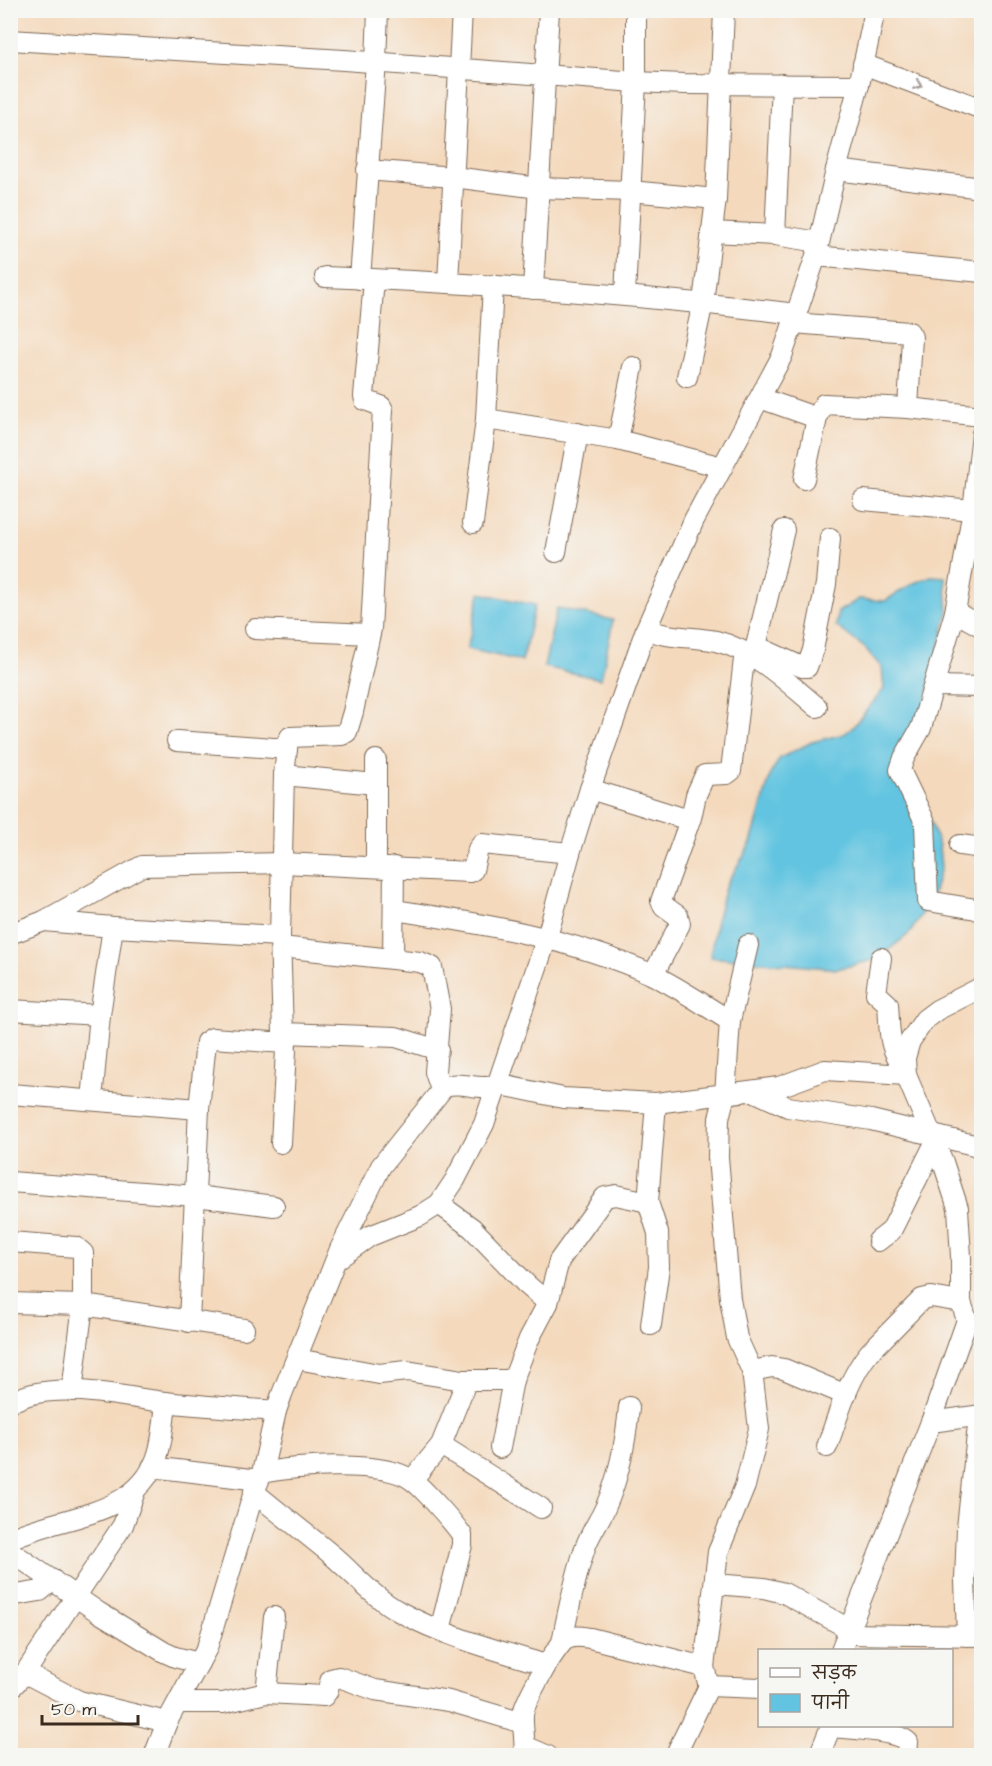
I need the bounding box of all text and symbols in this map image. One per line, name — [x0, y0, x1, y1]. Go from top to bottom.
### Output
one-way arrow — [912, 78, 923, 90]
legend — [758, 1649, 953, 1727]
text: सड़क — [811, 1661, 857, 1686]
scale bar — [42, 1688, 138, 1726]
text: पानी — [811, 1689, 850, 1716]
text: 50 m — [51, 1697, 96, 1722]

